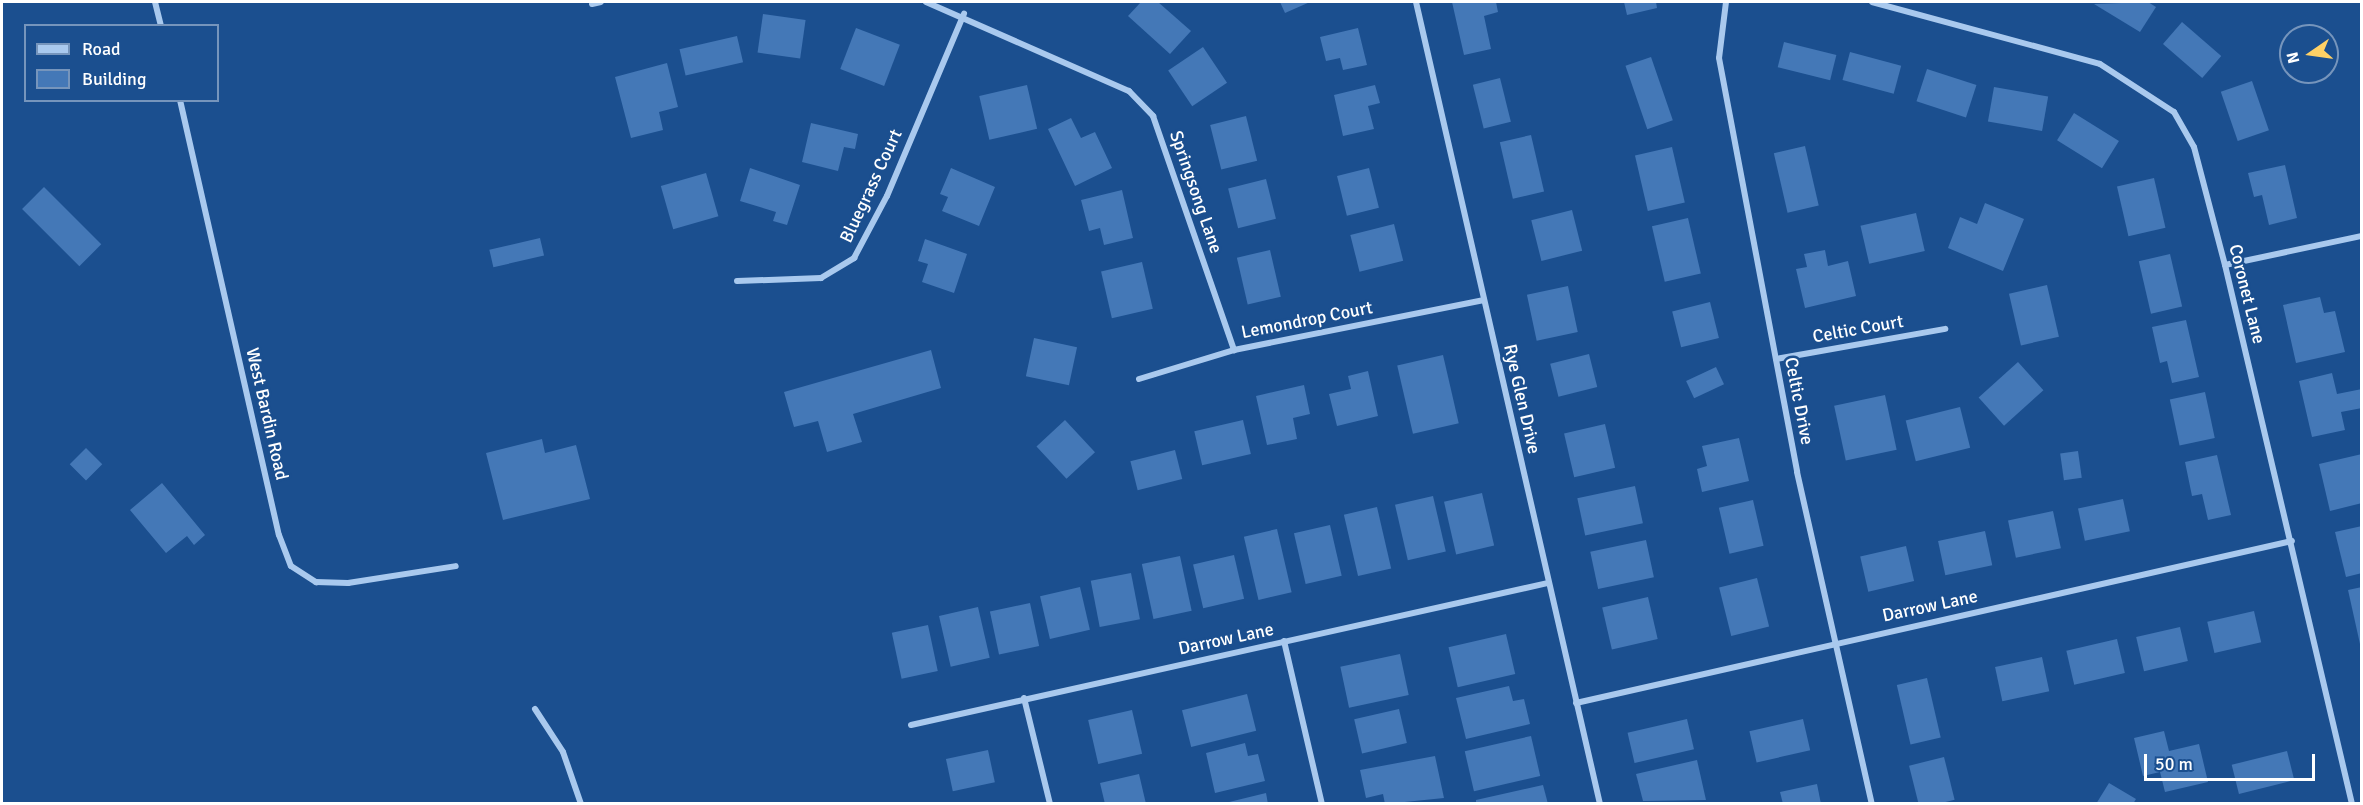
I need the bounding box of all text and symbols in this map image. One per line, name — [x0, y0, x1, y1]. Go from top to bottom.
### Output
legend — [24, 24, 219, 102]
north arrow — [2279, 24, 2339, 84]
text: Road — [82, 38, 121, 60]
text: N — [2282, 50, 2304, 65]
text: Building — [82, 68, 146, 90]
street label: Bluegrass Court — [835, 126, 907, 246]
street label: Springsong Lane — [1165, 128, 1227, 256]
street label: Coronet Lane — [2224, 242, 2270, 346]
street label: Lemondrop Court — [1239, 297, 1375, 343]
street label: Celtic Court — [1811, 310, 1905, 348]
street label: Rye Glen Drive — [1499, 342, 1545, 456]
street label: West Bardin Road — [241, 346, 293, 482]
street label: Celtic Drive — [1780, 355, 1818, 447]
street label: Darrow Lane — [1880, 585, 1980, 627]
street label: Darrow Lane — [1176, 618, 1276, 660]
scale bar — [2147, 742, 2318, 780]
text: 50 m — [2155, 753, 2193, 775]

